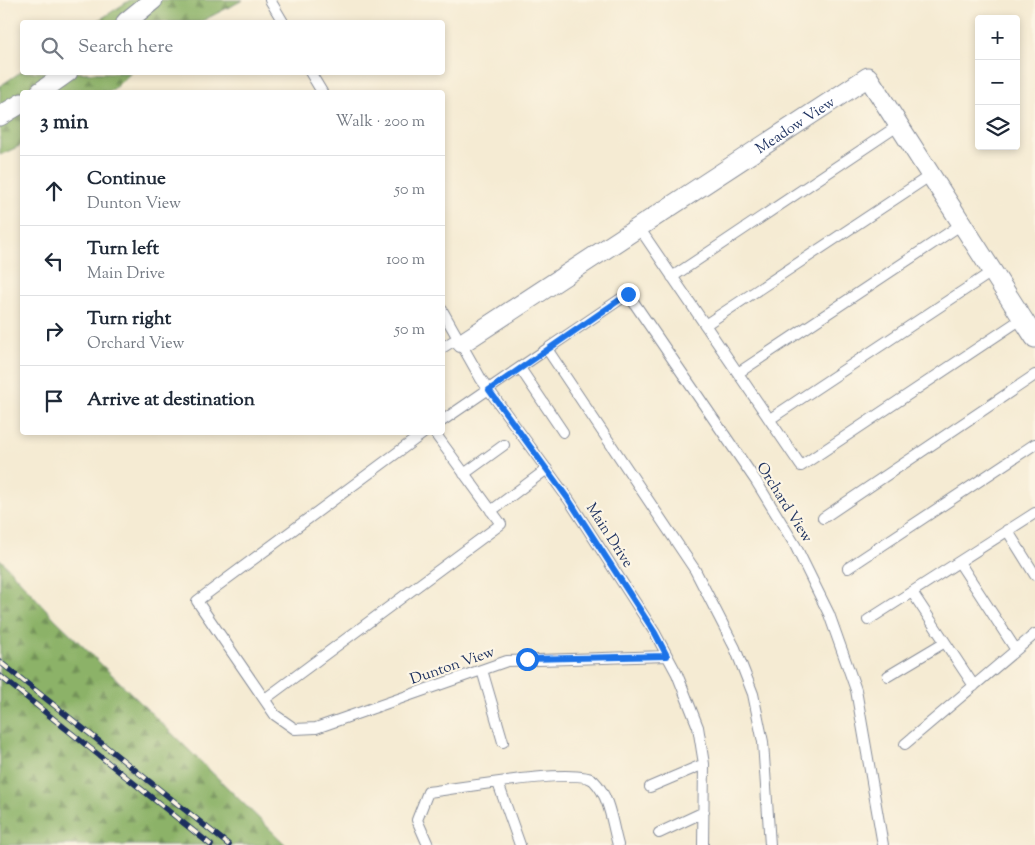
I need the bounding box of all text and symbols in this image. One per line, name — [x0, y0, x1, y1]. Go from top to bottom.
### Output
map controls — [975, 15, 1020, 150]
button: + — [975, 15, 1020, 60]
search box — [20, 20, 445, 75]
icon: search — [38, 34, 66, 62]
text: Search here — [78, 34, 173, 61]
button: − — [975, 60, 1020, 105]
street label: Meadow View — [752, 92, 840, 160]
button: layers — [975, 105, 1020, 150]
text: 3 min — [40, 108, 89, 138]
text: Walk · 200 m — [336, 111, 425, 134]
text: Continue — [87, 166, 166, 193]
icon: ahead — [40, 177, 68, 205]
text: 50 m — [394, 179, 425, 202]
text: Dunton View — [87, 193, 181, 216]
text: Turn left — [87, 236, 159, 263]
icon: left — [40, 247, 68, 275]
text: 100 m — [386, 249, 425, 272]
text: Main Drive — [87, 263, 165, 286]
route end — [617, 283, 640, 306]
text: Turn right — [87, 306, 171, 333]
icon: right — [40, 317, 68, 345]
text: 50 m — [394, 319, 425, 342]
text: Orchard View — [87, 333, 184, 356]
icon: arrive — [40, 387, 68, 415]
text: Arrive at destination — [87, 387, 255, 414]
street label: Orchard View — [751, 459, 817, 547]
street label: Main Drive — [580, 499, 637, 572]
street label: Dunton View — [407, 642, 498, 691]
route start — [516, 648, 539, 671]

